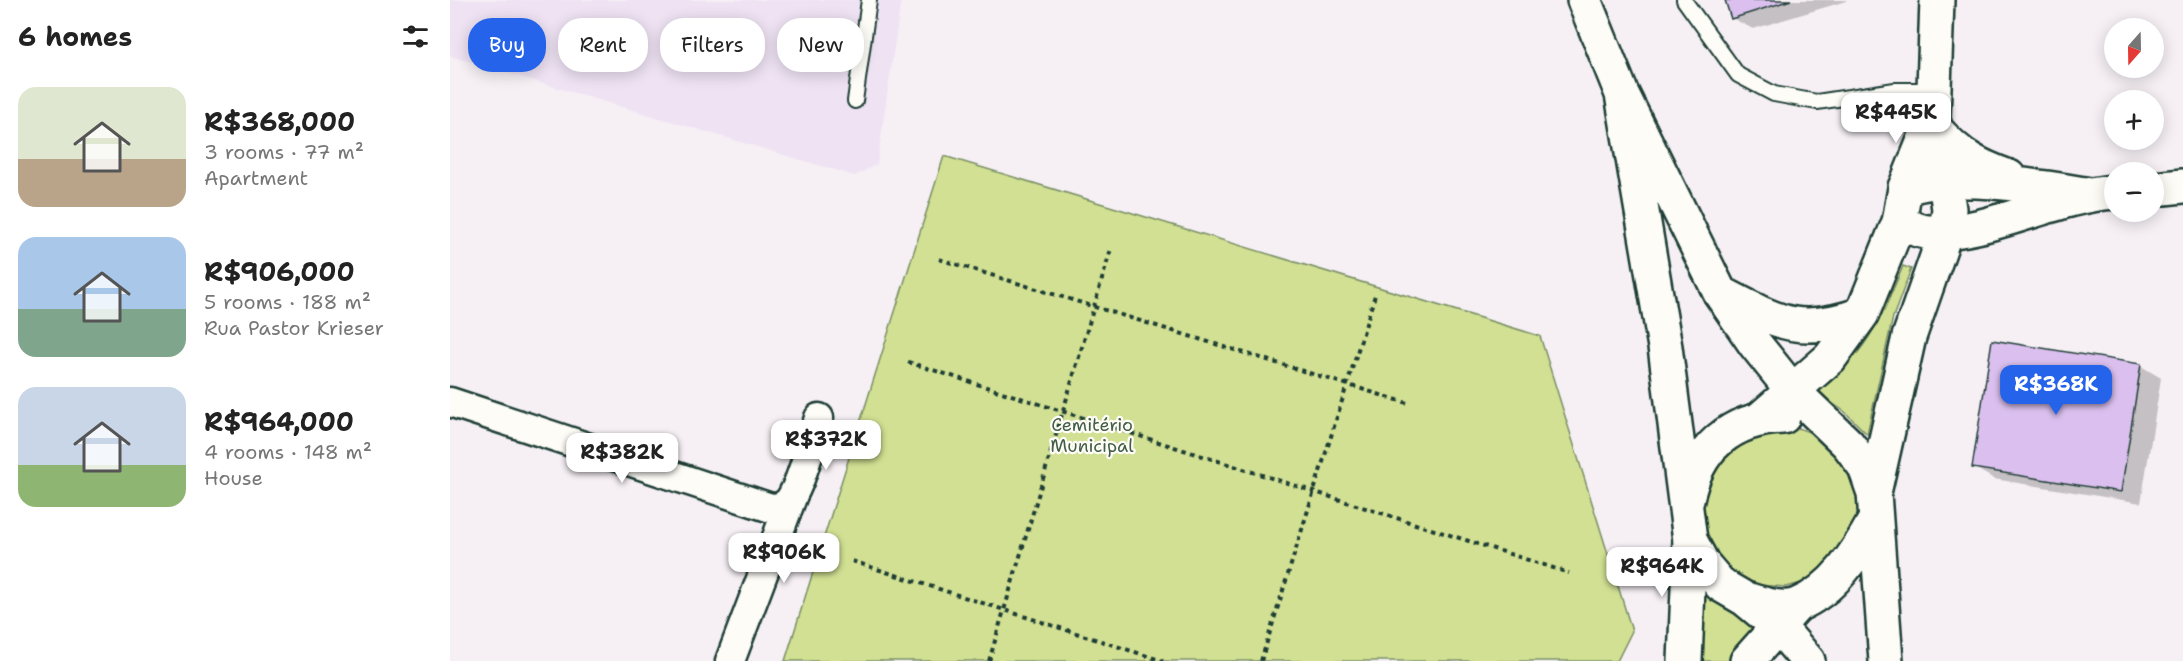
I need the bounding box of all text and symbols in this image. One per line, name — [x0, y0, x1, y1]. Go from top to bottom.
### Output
chip: Buy — [468, 18, 546, 72]
chip: Rent — [558, 18, 648, 72]
chip: Filters — [660, 18, 765, 72]
chip: New — [777, 18, 864, 72]
north arrow — [2104, 18, 2164, 78]
map controls — [2104, 18, 2164, 222]
text: 6 homes — [18, 19, 132, 54]
icon: filters — [399, 20, 432, 53]
button: + — [2104, 90, 2164, 150]
pin: R$445K — [1847, 93, 1945, 144]
text: R$445K — [1855, 99, 1937, 125]
text: R$368,000 — [204, 104, 355, 139]
icon: home — [66, 111, 138, 183]
text: 3 rooms · 77 m² — [204, 139, 364, 165]
button: − — [2104, 162, 2164, 222]
text: Apartment — [204, 165, 308, 191]
text: R$906,000 — [204, 254, 355, 289]
icon: home — [66, 261, 138, 333]
text: 5 rooms · 188 m² — [204, 289, 371, 315]
text: Rua Pastor Krieser — [204, 315, 384, 341]
pin: R$368K — [2007, 365, 2105, 416]
text: R$368K — [2014, 371, 2098, 397]
text: R$964,000 — [204, 404, 354, 439]
icon: home — [66, 411, 138, 483]
park label: Cemitério Municipal — [1050, 413, 1134, 458]
pin: R$372K — [777, 420, 875, 471]
text: R$372K — [785, 426, 867, 452]
pin: R$382K — [573, 433, 671, 484]
text: 4 rooms · 148 m² — [204, 439, 372, 465]
text: R$382K — [580, 439, 664, 465]
text: House — [204, 465, 263, 491]
pin: R$906K — [735, 533, 833, 584]
text: R$906K — [742, 539, 826, 565]
pin: R$964K — [1613, 547, 1711, 598]
text: R$964K — [1620, 553, 1704, 579]

